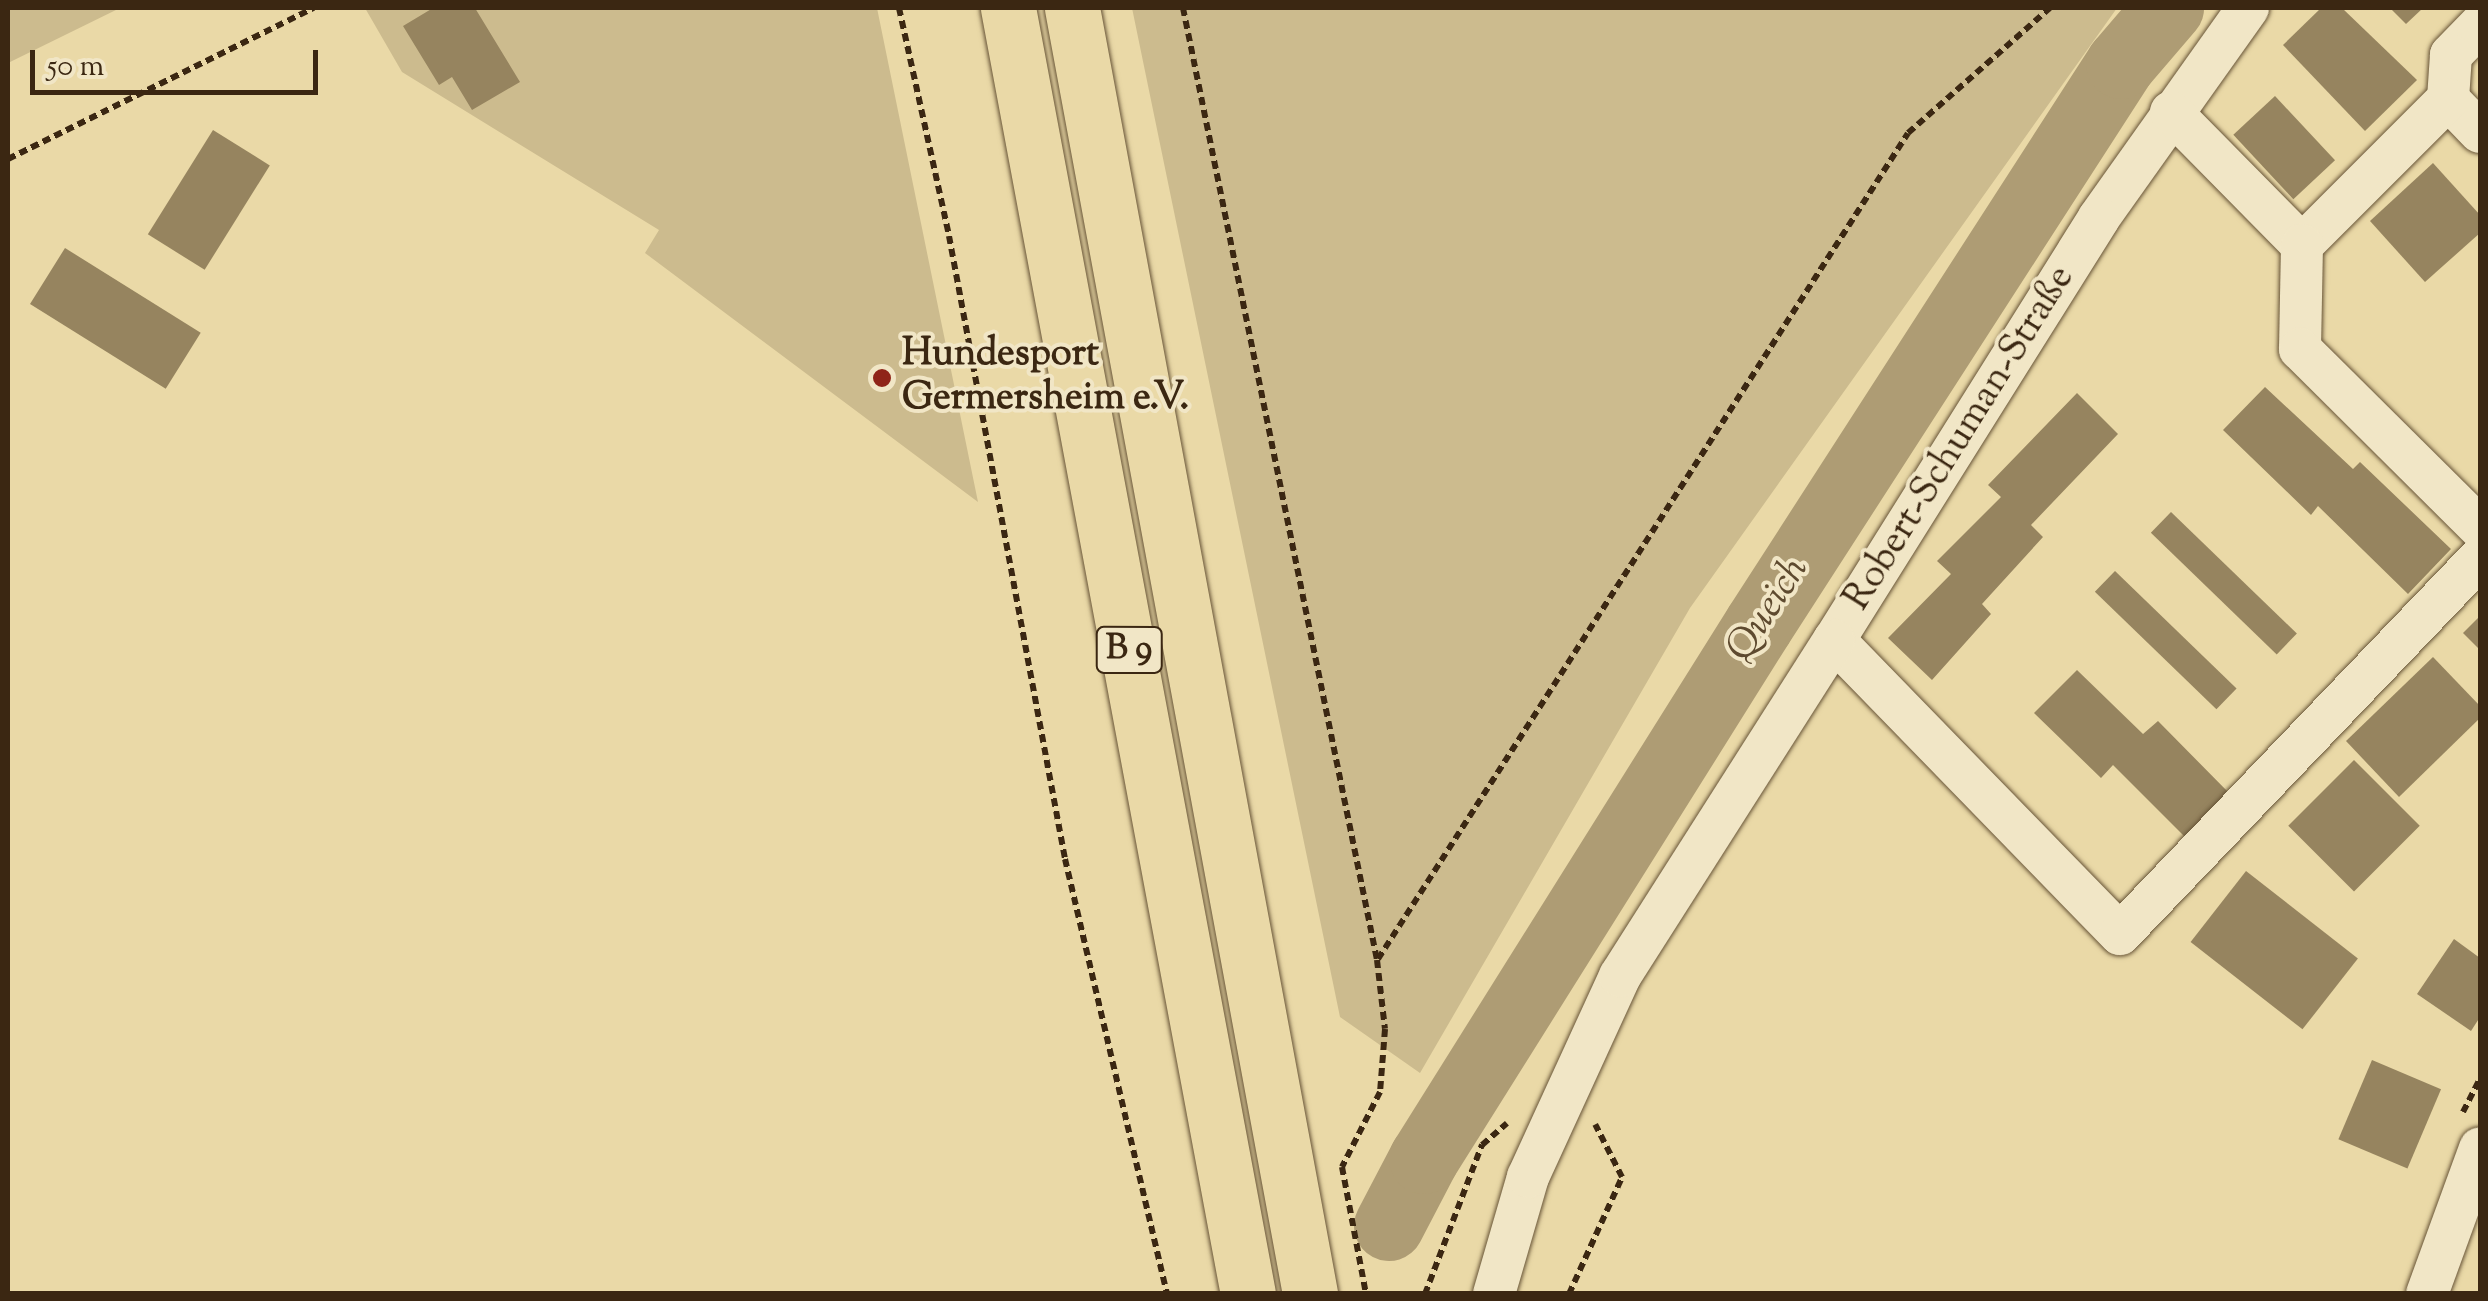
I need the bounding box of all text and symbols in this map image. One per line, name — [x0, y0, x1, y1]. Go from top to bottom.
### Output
scale bar — [35, 30, 322, 92]
text: 50 m — [47, 46, 104, 89]
street label: Robert-Schuman-Straße — [1836, 258, 2086, 620]
place label: Hundesport Germersheim e.V. — [902, 333, 1189, 422]
marker: Hundesport Germersheim e.V. — [871, 367, 893, 389]
water label: Queich — [1718, 549, 1820, 671]
road number: B 9 — [1094, 620, 1164, 680]

